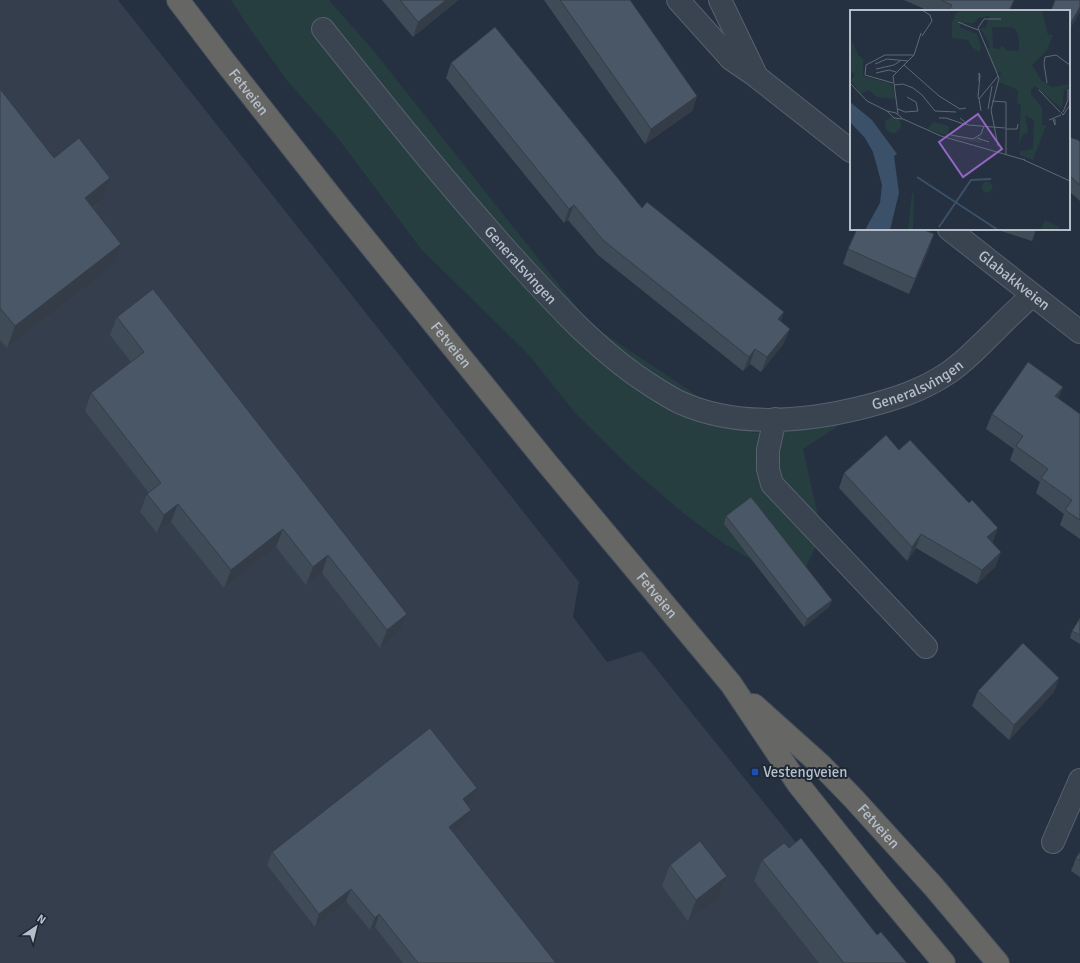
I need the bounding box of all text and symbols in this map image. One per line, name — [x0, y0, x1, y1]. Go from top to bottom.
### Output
inset map — [850, 10, 1070, 230]
street label: Fetveien — [225, 65, 272, 119]
street label: Generalsvingen — [481, 222, 561, 308]
street label: Glabakkveien — [975, 247, 1054, 314]
street label: Fetveien — [427, 318, 475, 372]
street label: Generalsvingen — [870, 356, 967, 414]
street label: Fetveien — [633, 569, 681, 622]
place label: Vestengveien — [763, 763, 848, 781]
marker: Vestengveien — [750, 767, 760, 777]
street label: Fetveien — [854, 800, 904, 852]
north arrow — [16, 907, 56, 947]
text: N — [35, 912, 48, 927]

